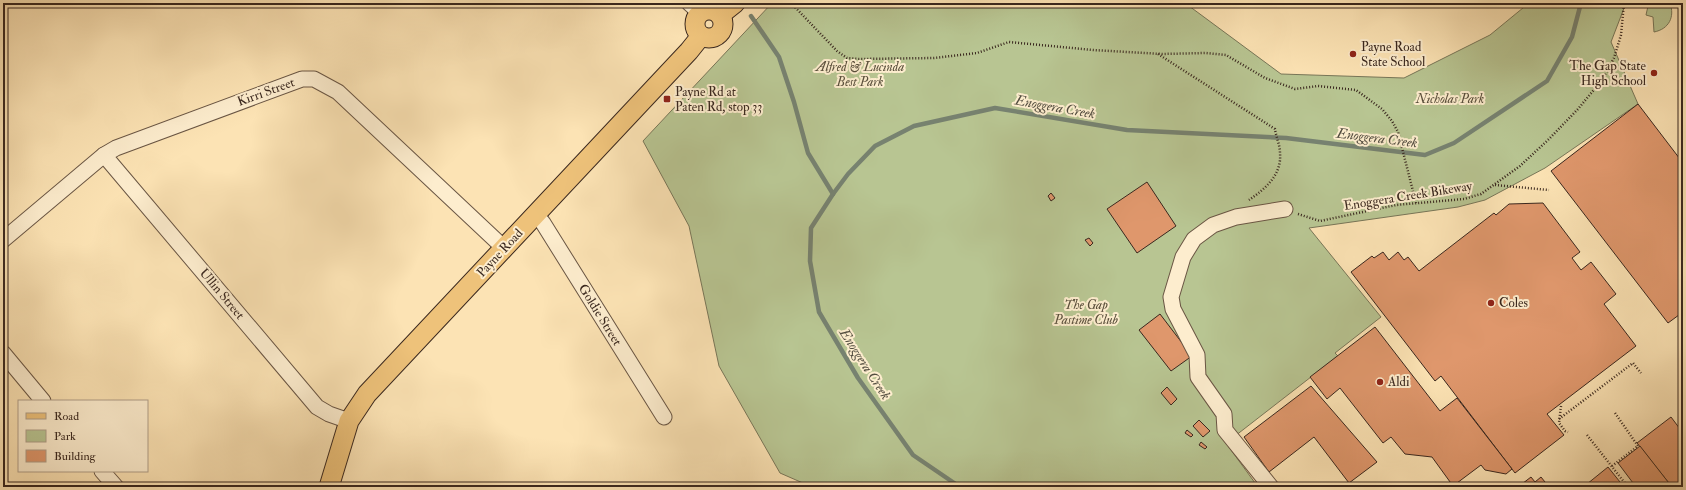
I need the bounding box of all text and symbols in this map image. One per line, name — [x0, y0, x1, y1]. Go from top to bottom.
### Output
place label: Payne Road State School — [1361, 39, 1426, 70]
marker: Payne Road State School — [1348, 49, 1358, 59]
place label: The Gap State High School — [1569, 58, 1647, 89]
park label: Alfred & Lucinda Best Park — [814, 59, 904, 90]
marker: The Gap State High School — [1649, 68, 1659, 78]
street label: Kirri Street — [235, 74, 297, 110]
place label: Payne Rd at Paten Rd, stop 33 — [675, 84, 762, 116]
water label: Enoggera Creek — [1012, 91, 1097, 122]
park label: Nicholas Park — [1415, 91, 1484, 107]
marker: Payne Rd at Paten Rd, stop 33 — [662, 94, 672, 104]
water label: Enoggera Creek — [1335, 124, 1419, 151]
street label: Enoggera Creek Bikeway — [1343, 178, 1474, 215]
street label: Payne Road — [474, 225, 528, 281]
street label: Ullin Street — [196, 265, 248, 323]
street label: Goldie Street — [575, 281, 625, 349]
place label: Coles — [1499, 295, 1528, 311]
park label: The Gap Pastime Club — [1053, 297, 1118, 328]
marker: Coles — [1486, 298, 1496, 308]
water label: Enoggera Creek — [835, 324, 894, 403]
place label: Aldi — [1387, 374, 1410, 390]
marker: Aldi — [1375, 377, 1385, 387]
legend — [18, 400, 148, 472]
text: Road — [54, 409, 79, 424]
text: Park — [54, 429, 76, 444]
text: Building — [54, 449, 97, 464]

